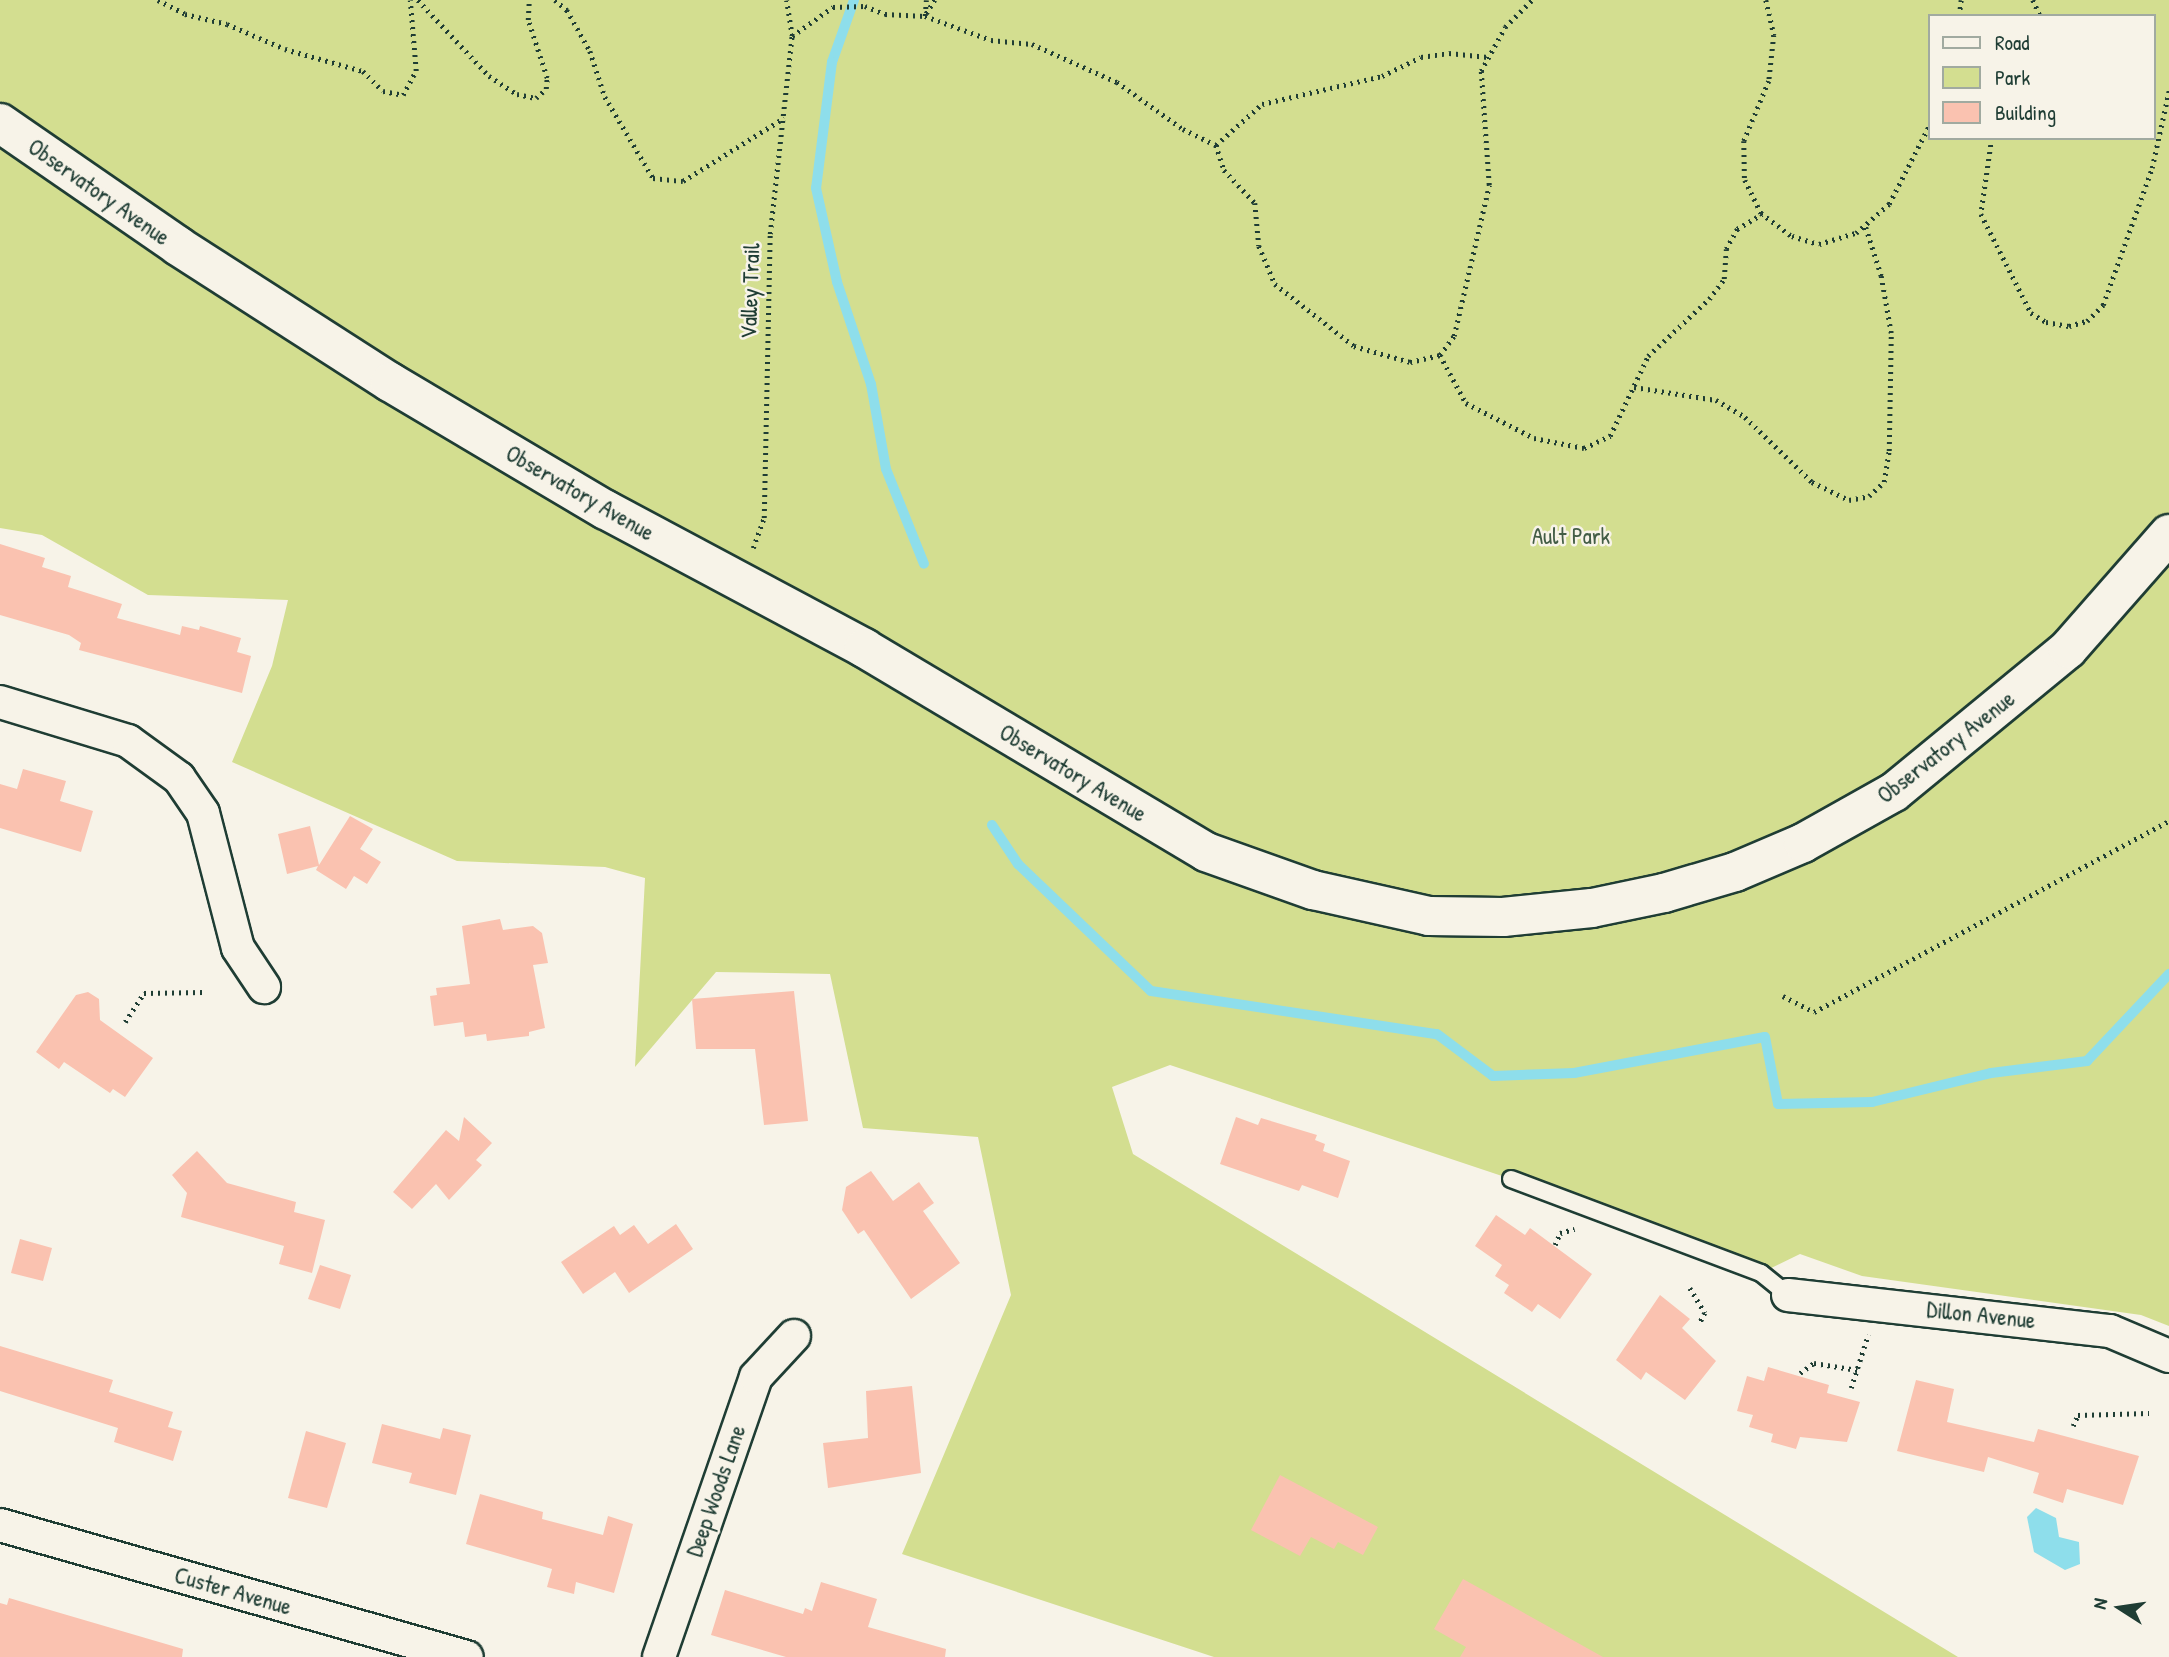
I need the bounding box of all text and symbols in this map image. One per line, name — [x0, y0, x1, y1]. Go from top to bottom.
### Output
legend — [1927, 14, 2155, 140]
text: Road — [1995, 28, 2029, 57]
text: Park — [1995, 63, 2030, 92]
text: Building — [1995, 98, 2056, 127]
street label: Observatory Avenue — [23, 133, 175, 251]
street label: Valley Trail — [735, 243, 765, 339]
street label: Observatory Avenue — [501, 439, 659, 547]
park label: Ault Park — [1532, 522, 1610, 550]
street label: Observatory Avenue — [1872, 685, 2020, 809]
street label: Observatory Avenue — [994, 718, 1152, 828]
street label: Dillon Avenue — [1925, 1296, 2037, 1334]
street label: Deep Woods Lane — [681, 1422, 751, 1560]
street label: Custer Avenue — [171, 1561, 295, 1621]
north arrow — [2085, 1573, 2155, 1643]
text: N — [2086, 1596, 2113, 1611]

